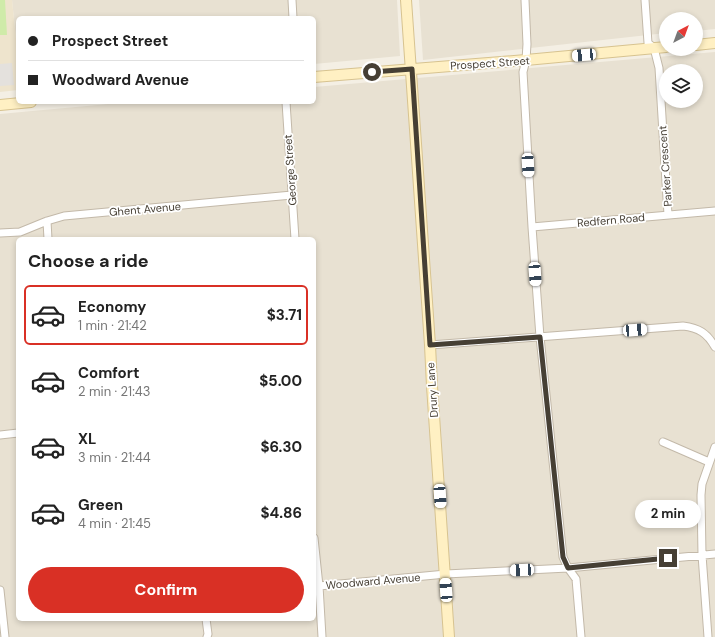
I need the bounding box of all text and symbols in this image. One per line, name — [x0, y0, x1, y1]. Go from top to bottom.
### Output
north arrow — [659, 12, 703, 56]
map controls — [659, 12, 703, 108]
text: Prospect Street — [52, 31, 168, 51]
car — [572, 48, 596, 62]
street label: Prospect Street — [450, 53, 530, 73]
route start — [363, 63, 381, 81]
button: layers — [659, 64, 703, 108]
text: Woodward Avenue — [52, 70, 189, 90]
street label: Parker Crescent — [655, 125, 675, 207]
street label: George Street — [281, 134, 299, 206]
car — [521, 153, 535, 177]
street label: Ghent Avenue — [109, 199, 181, 219]
street label: Redfern Road — [576, 210, 646, 230]
text: Choose a ride — [28, 249, 149, 273]
car — [528, 262, 542, 286]
icon: car — [30, 297, 66, 333]
text: Economy — [78, 297, 146, 317]
text: $3.71 — [267, 305, 302, 325]
text: 1 min · 21:42 — [78, 317, 147, 334]
car — [623, 323, 647, 337]
street label: Drury Lane — [423, 362, 441, 418]
icon: car — [30, 363, 66, 399]
text: Comfort — [78, 363, 139, 383]
text: $5.00 — [259, 371, 302, 391]
text: 2 min · 21:43 — [78, 383, 150, 400]
icon: car — [30, 429, 66, 465]
text: XL — [78, 429, 96, 449]
text: $6.30 — [261, 437, 302, 457]
text: 3 min · 21:44 — [78, 449, 151, 466]
car — [433, 484, 447, 508]
icon: car — [30, 495, 66, 531]
text: Green — [78, 495, 123, 515]
callout: 2 min — [635, 500, 701, 528]
text: $4.86 — [260, 503, 302, 523]
text: 2 min — [651, 505, 685, 522]
text: 4 min · 21:45 — [78, 515, 151, 532]
route end — [659, 549, 677, 567]
car — [510, 563, 534, 577]
button: Confirm — [28, 567, 304, 613]
street label: Woodward Avenue — [325, 570, 421, 592]
car — [439, 578, 453, 602]

